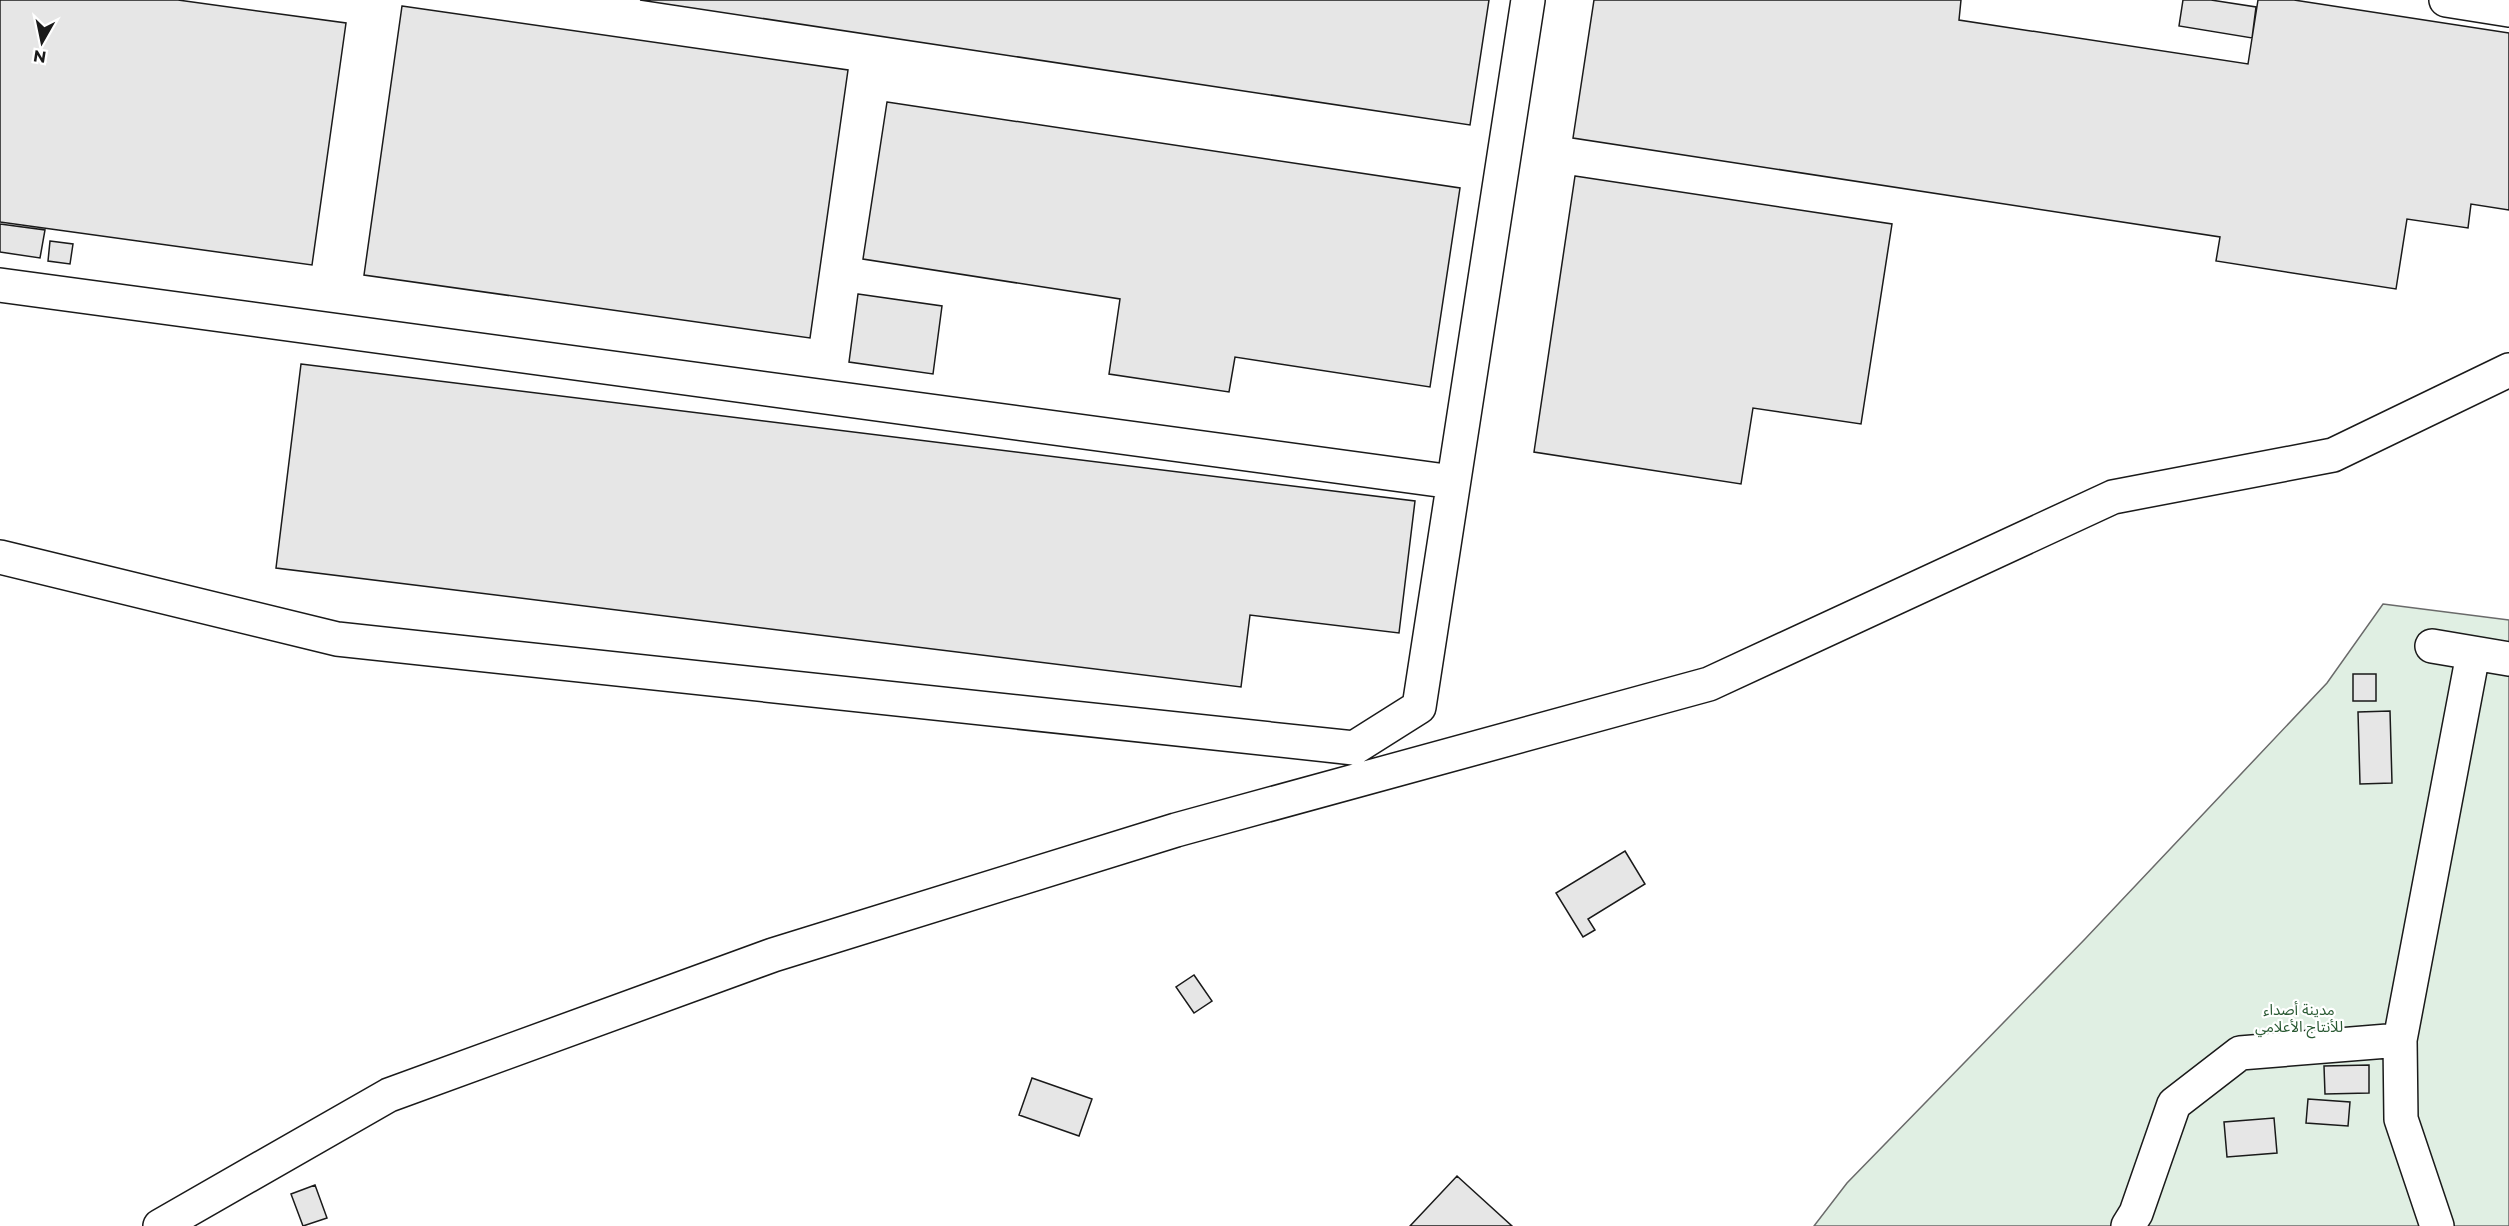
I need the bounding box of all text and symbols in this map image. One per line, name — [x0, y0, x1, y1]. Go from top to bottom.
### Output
north arrow — [12, 12, 72, 72]
text: N — [32, 46, 48, 67]
park label: مدينة أصداء للأنتاج الأعلامي — [2255, 1000, 2343, 1039]

